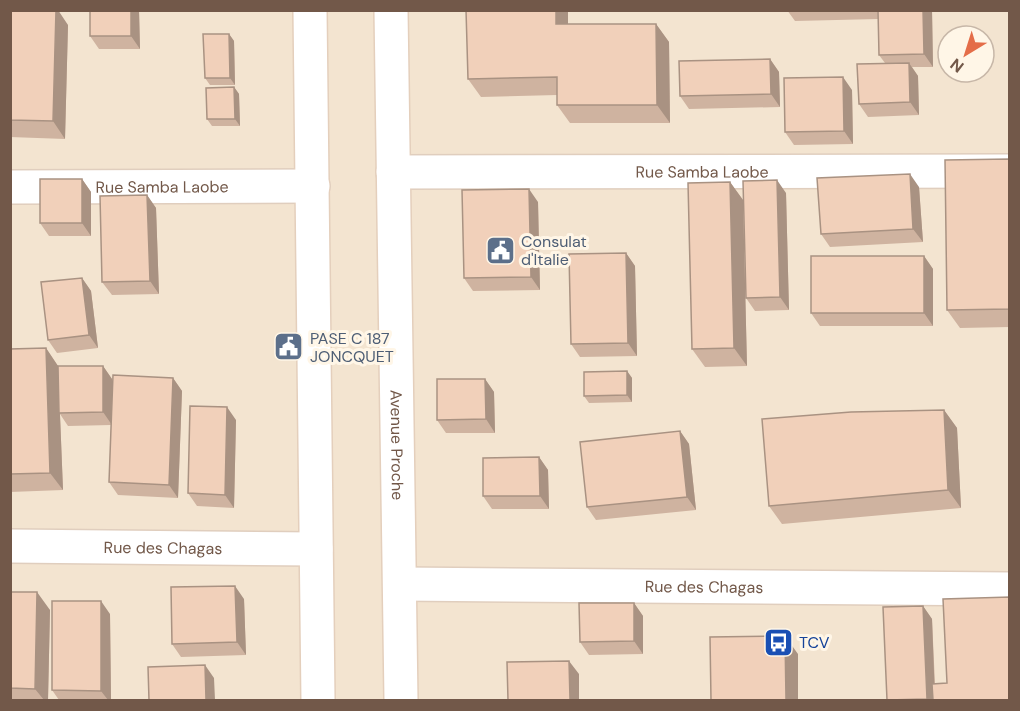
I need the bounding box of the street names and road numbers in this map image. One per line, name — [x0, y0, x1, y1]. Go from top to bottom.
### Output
street label: Rue Samba Laobe — [635, 161, 769, 182]
street label: Rue Samba Laobe — [95, 176, 229, 197]
street label: Avenue Proche — [386, 390, 409, 500]
street label: Rue des Chagas — [104, 536, 222, 559]
street label: Rue des Chagas — [645, 576, 763, 597]

